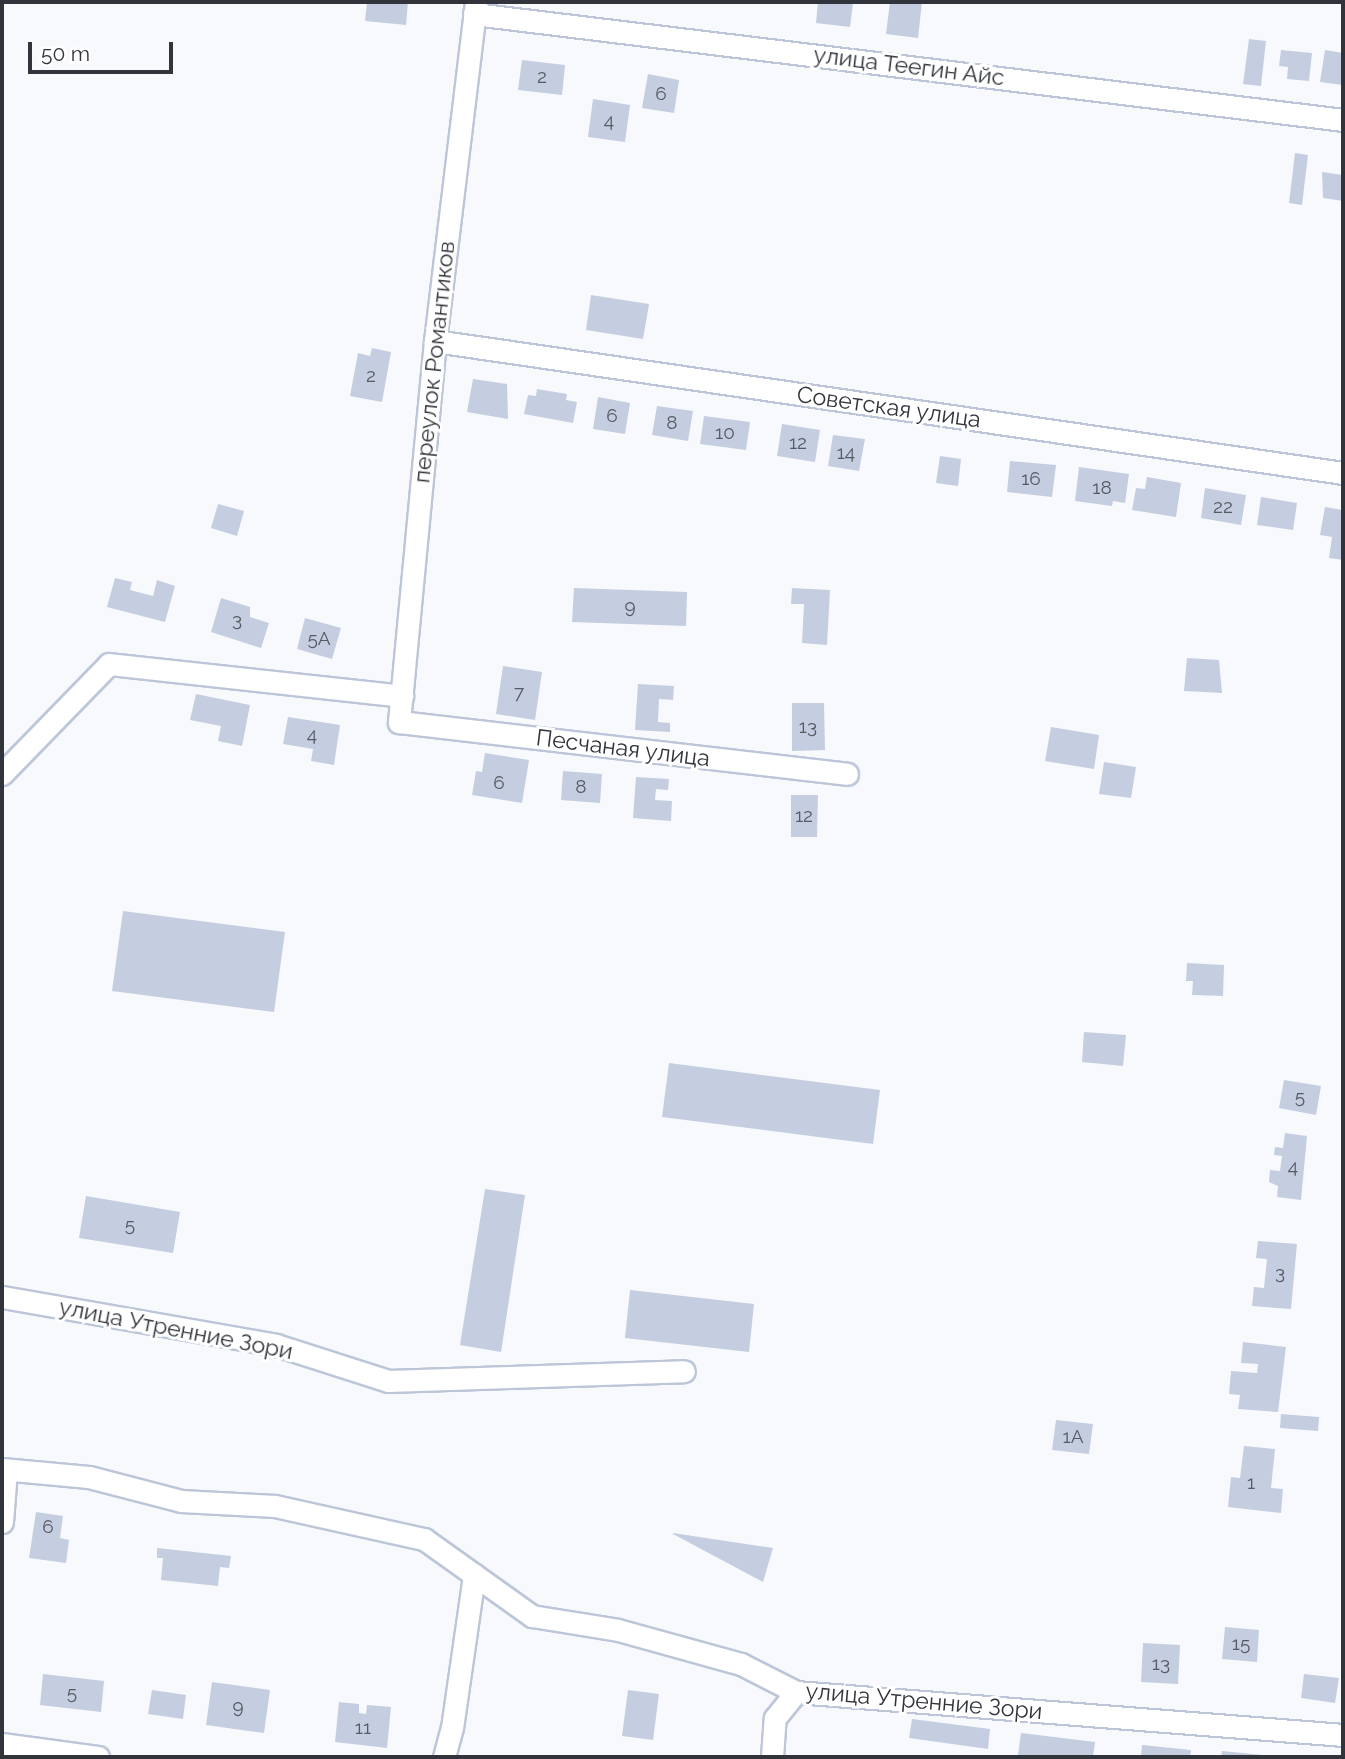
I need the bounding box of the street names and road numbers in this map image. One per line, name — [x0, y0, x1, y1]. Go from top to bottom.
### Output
street label: улица Теегин Айс — [811, 41, 1007, 91]
street label: переулок Романтиков — [408, 240, 460, 484]
street label: Советская улица — [795, 380, 983, 434]
street label: Песчаная улица — [534, 724, 712, 772]
street label: улица Утренние Зори — [57, 1293, 295, 1365]
street label: улица Утренние Зори — [804, 1677, 1044, 1725]

